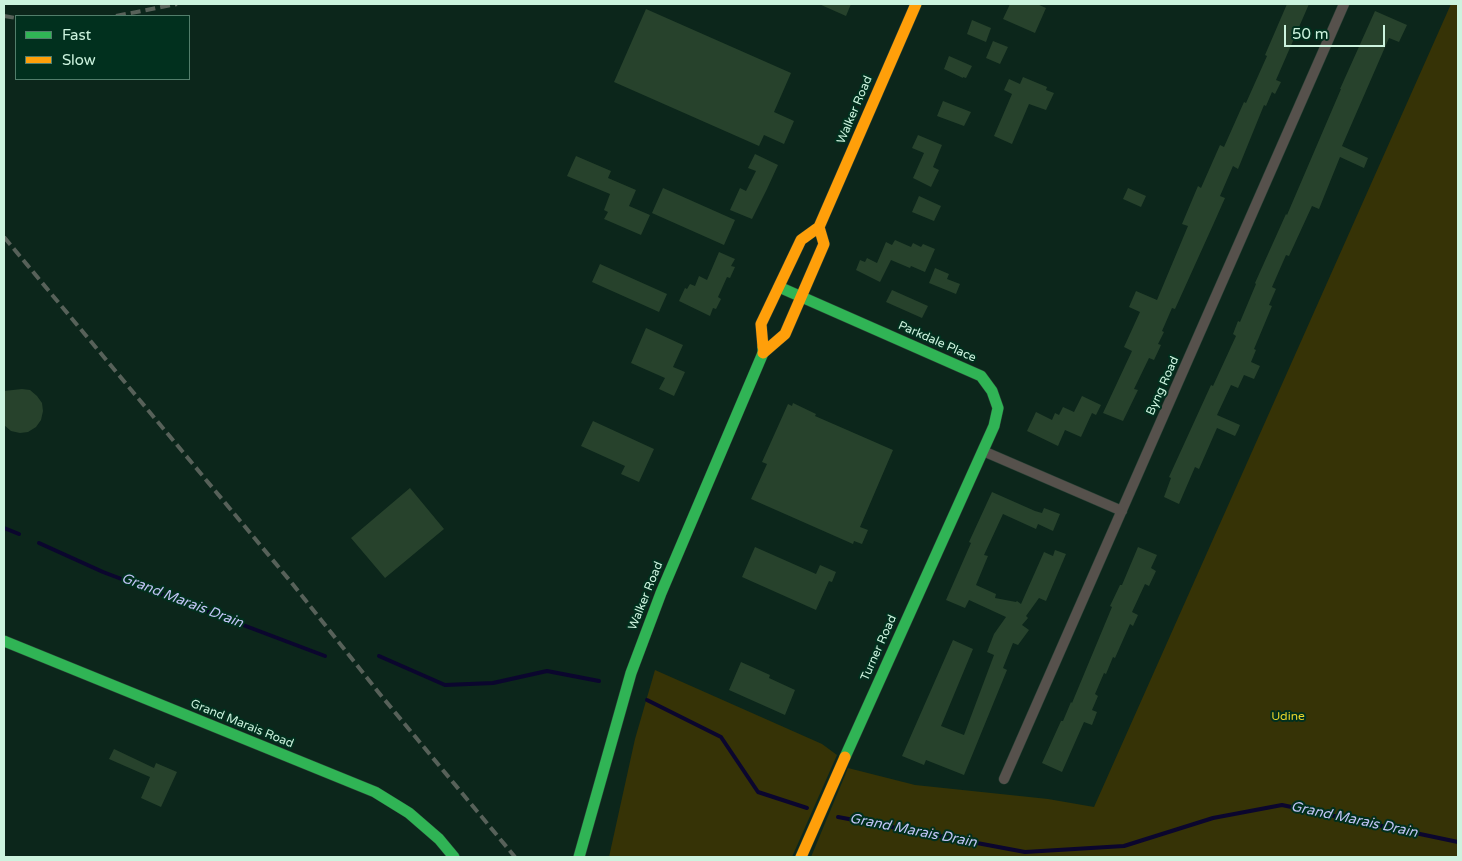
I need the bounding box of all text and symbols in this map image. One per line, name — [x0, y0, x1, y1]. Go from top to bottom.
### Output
legend — [15, 15, 190, 80]
scale bar — [1287, 15, 1388, 47]
text: 50 m — [1292, 25, 1329, 43]
text: Fast — [62, 26, 91, 44]
text: Slow — [62, 51, 96, 69]
street label: Walker Road — [834, 74, 876, 146]
street label: Parkdale Place — [896, 318, 978, 366]
street label: Byng Road — [1144, 354, 1182, 418]
street label: Walker Road — [626, 560, 666, 632]
water label: Grand Marais Drain — [119, 570, 245, 632]
street label: Turner Road — [858, 613, 900, 683]
street label: Grand Marais Road — [188, 697, 296, 751]
park label: Udine — [1271, 710, 1305, 724]
water label: Grand Marais Drain — [1289, 798, 1419, 842]
water label: Grand Marais Drain — [848, 810, 978, 852]

